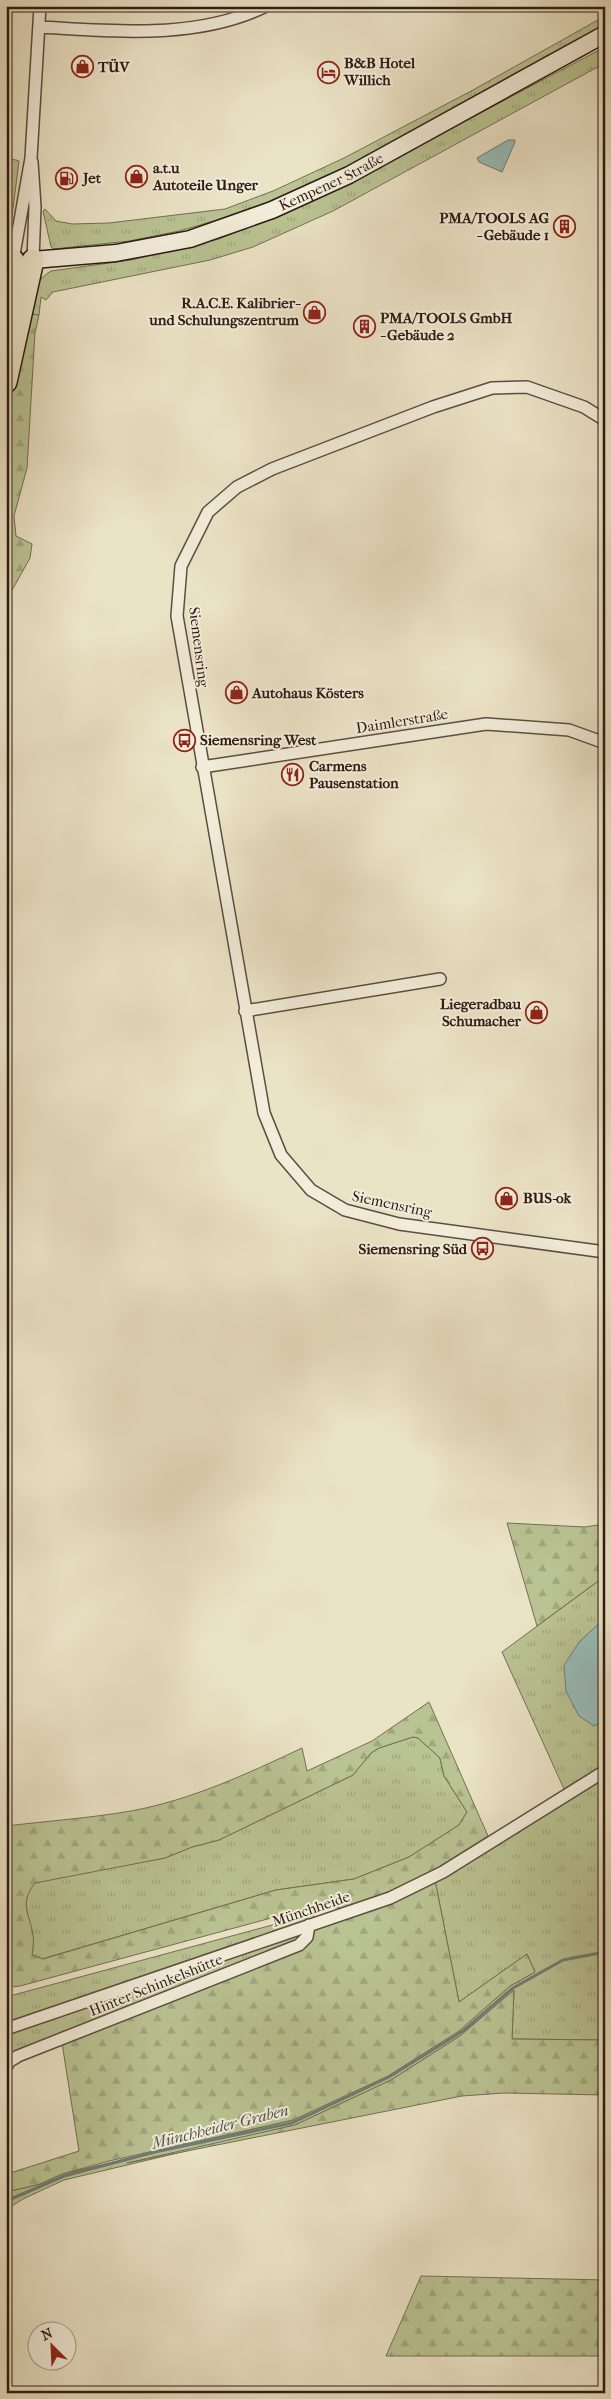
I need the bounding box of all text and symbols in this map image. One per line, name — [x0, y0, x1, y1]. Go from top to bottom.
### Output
place label: B&B Hotel Willich — [343, 54, 416, 89]
shop icon: TÜV — [70, 55, 94, 79]
place label: TÜV — [97, 58, 131, 76]
hotel icon: B&B Hotel Willich — [316, 60, 340, 84]
street label: Kempener Straße — [276, 149, 387, 215]
place label: a.t.u Autoteile Unger — [152, 159, 259, 194]
shop icon: a.t.u Autoteile Unger — [125, 165, 149, 189]
fuel station icon: Jet — [55, 166, 79, 190]
place label: Jet — [81, 169, 102, 187]
place label: PMA/TOOLS AG - Gebäude 1 — [439, 209, 549, 244]
building icon: PMA/TOOLS AG - Gebäude 1 — [553, 215, 577, 239]
place label: R.A.C.E. Kalibrier- und Schulungszentrum — [148, 294, 301, 329]
shop icon: R.A.C.E. Kalibrier- und Schulungszentrum — [303, 300, 327, 324]
place label: PMA/TOOLS GmbH - Gebäude 2 — [380, 309, 512, 344]
building icon: PMA/TOOLS GmbH - Gebäude 2 — [352, 315, 376, 339]
street label: Siemensring — [185, 606, 213, 689]
shop icon: Autohaus Kösters — [224, 681, 248, 705]
place label: Autohaus Kösters — [251, 684, 364, 702]
street label: Daimlerstraße — [355, 705, 450, 737]
bus stop icon: Siemensring West — [172, 728, 196, 752]
place label: Siemensring West — [200, 731, 317, 749]
place label: Carmens Pausenstation — [309, 757, 399, 792]
restaurant icon: Carmens Pausenstation — [281, 763, 305, 787]
place label: Liegeradbau Schumacher — [440, 995, 522, 1030]
shop icon: Liegeradbau Schumacher — [525, 1001, 549, 1025]
shop icon: BUS-ok — [495, 1186, 519, 1210]
street label: Siemensring — [350, 1187, 434, 1221]
place label: BUS-ok — [523, 1189, 572, 1207]
bus stop icon: Siemensring Süd — [471, 1237, 495, 1261]
place label: Siemensring Süd — [358, 1240, 468, 1258]
street label: Münchheide — [270, 1887, 353, 1931]
street label: Hinter Schinkelshütte — [87, 1950, 226, 2020]
water label: Münchheider Graben — [149, 2100, 291, 2153]
north arrow — [28, 2322, 78, 2372]
text: N — [39, 2325, 56, 2345]

